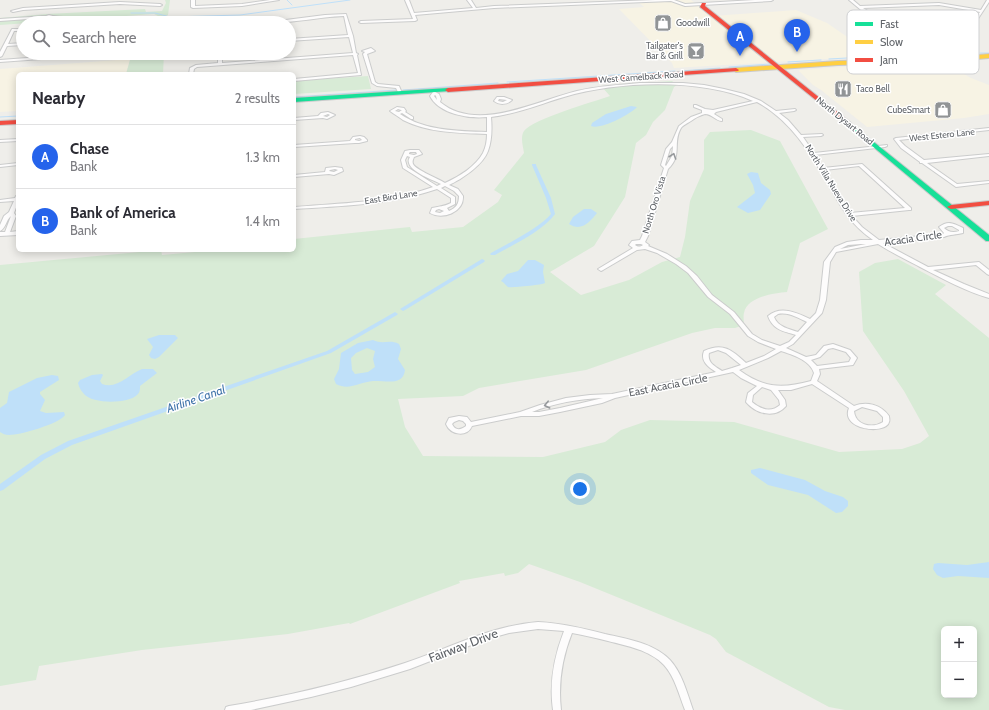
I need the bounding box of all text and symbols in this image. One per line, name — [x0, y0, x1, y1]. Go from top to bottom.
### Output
legend — [847, 10, 979, 74]
shop icon: Goodwill — [653, 13, 673, 33]
search box — [16, 16, 296, 60]
place label: Goodwill — [676, 17, 710, 28]
text: Fast — [880, 17, 899, 31]
pin: B — [784, 19, 810, 52]
pin: A — [727, 23, 753, 56]
icon: search — [30, 27, 52, 49]
text: Search here — [62, 29, 137, 47]
text: Slow — [880, 35, 903, 49]
place label: Tailgater's Bar & Grill — [646, 40, 684, 61]
bar icon: Tailgater's Bar & Grill — [686, 41, 706, 61]
text: Jam — [879, 53, 898, 67]
street label: West Camelback Road — [598, 68, 684, 85]
restaurant icon: Taco Bell — [833, 79, 853, 99]
place label: Taco Bell — [856, 83, 891, 94]
text: Nearby — [32, 88, 85, 108]
text: 2 results — [235, 90, 280, 106]
street label: North Dysart Road — [814, 94, 876, 147]
shop icon: CubeSmart — [933, 100, 953, 120]
place label: CubeSmart — [887, 104, 930, 115]
street label: West Estero Lane — [909, 126, 976, 143]
text: Chase — [70, 140, 109, 158]
street label: North Villa Nueva Drive — [803, 142, 860, 224]
text: A — [41, 149, 49, 165]
text: 1.3 km — [246, 149, 280, 165]
one-way arrow — [669, 153, 677, 160]
text: Bank — [70, 158, 97, 174]
street label: North Oro Vista — [640, 174, 668, 235]
street label: East Bird Lane — [364, 187, 419, 206]
text: Bank of America — [70, 204, 176, 222]
text: B — [41, 213, 49, 229]
text: 1.4 km — [245, 213, 280, 229]
text: Bank — [70, 222, 97, 238]
street label: Acacia Circle — [883, 227, 943, 249]
street label: East Acacia Circle — [627, 370, 709, 400]
water label: Airline Canal — [163, 381, 227, 416]
one-way arrow — [544, 401, 550, 409]
your location — [570, 479, 590, 499]
street label: Fairway Drive — [426, 624, 500, 666]
map controls — [941, 626, 977, 698]
button: + — [941, 626, 977, 662]
button: − — [941, 662, 977, 698]

